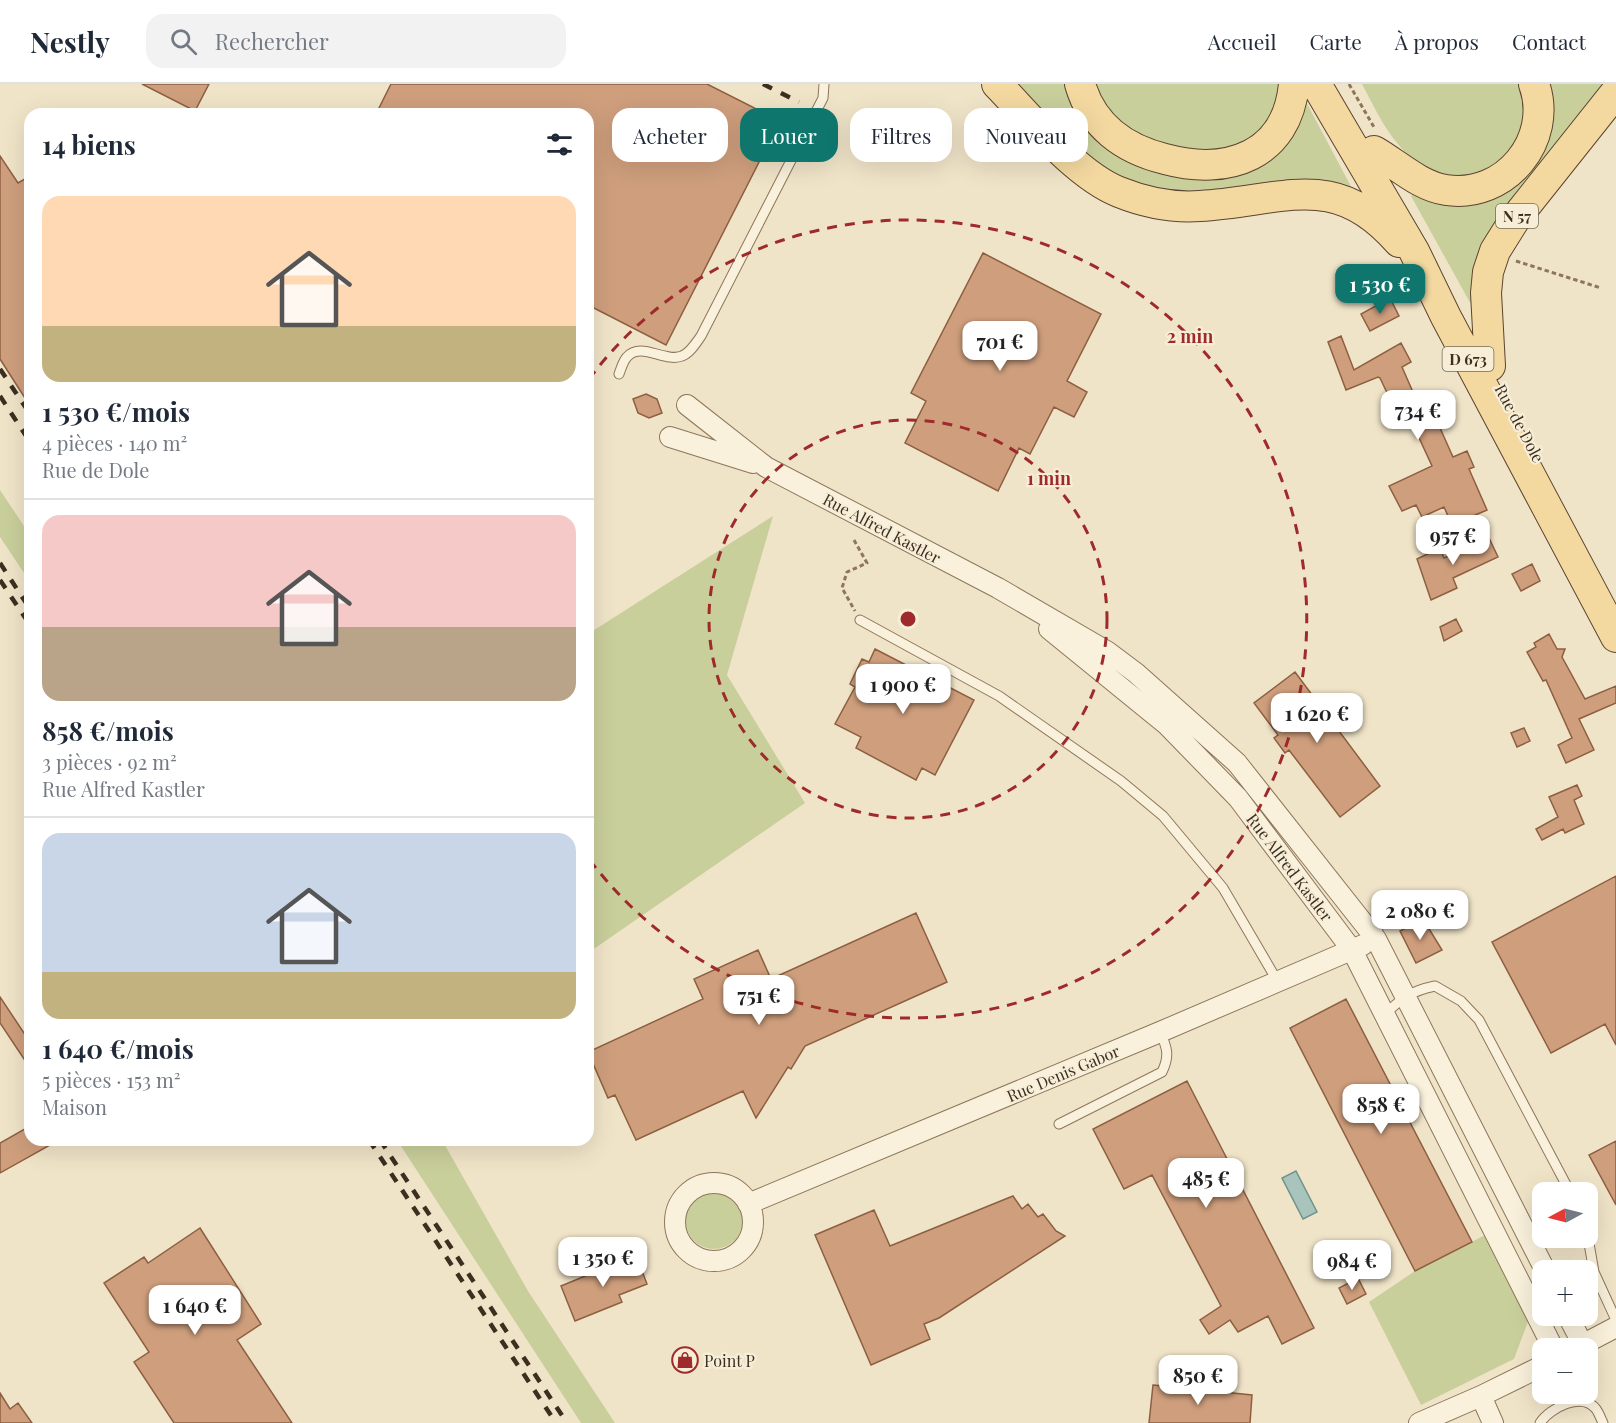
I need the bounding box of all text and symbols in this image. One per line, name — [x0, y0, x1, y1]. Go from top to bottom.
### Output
search box — [146, 14, 566, 68]
text: Nestly — [30, 23, 110, 60]
icon: search — [167, 25, 200, 58]
text: Rechercher — [215, 26, 329, 56]
text: Accueil — [1208, 27, 1276, 55]
text: Carte — [1309, 27, 1362, 55]
text: À propos — [1395, 27, 1479, 55]
text: Contact — [1512, 27, 1586, 55]
chip: Acheter — [612, 108, 728, 162]
chip: Louer — [740, 108, 838, 162]
chip: Filtres — [850, 108, 952, 162]
chip: Nouveau — [964, 108, 1088, 162]
text: 14 biens — [42, 127, 136, 162]
icon: filters — [543, 128, 576, 161]
road number: N 57 — [1496, 204, 1538, 228]
icon: home — [255, 235, 363, 343]
pin: 1 530 € — [1325, 264, 1435, 315]
text: 1 530 € — [1349, 270, 1411, 297]
pin: 701 € — [958, 321, 1042, 372]
text: 2 min — [1167, 324, 1213, 348]
text: 701 € — [976, 327, 1024, 354]
road number: D 673 — [1442, 347, 1494, 371]
street label: Rue de Dole — [1491, 380, 1549, 466]
pin: 734 € — [1376, 390, 1460, 441]
text: 1 530 €/mois — [42, 394, 190, 429]
text: 734 € — [1395, 396, 1441, 423]
text: 4 pièces · 140 m² — [42, 429, 187, 456]
text: Rue de Dole — [42, 456, 149, 483]
text: 1 min — [1027, 466, 1071, 490]
street label: Rue Alfred Kastler — [820, 488, 944, 568]
pin: 957 € — [1411, 515, 1495, 566]
text: 957 € — [1430, 521, 1476, 548]
icon: home — [255, 554, 363, 662]
centre of rings — [898, 609, 918, 629]
pin: 1 900 € — [848, 664, 958, 715]
text: 1 900 € — [870, 670, 936, 697]
pin: 1 620 € — [1262, 693, 1372, 744]
text: 1 620 € — [1285, 699, 1349, 726]
text: 858 €/mois — [42, 713, 174, 748]
text: 3 pièces · 92 m² — [42, 748, 177, 775]
text: Rue Alfred Kastler — [42, 775, 205, 802]
street label: Rue Alfred Kastler — [1242, 809, 1338, 925]
icon: home — [255, 872, 363, 980]
pin: 2 080 € — [1365, 890, 1475, 941]
text: 2 080 € — [1385, 896, 1455, 923]
pin: 751 € — [717, 975, 801, 1026]
text: 751 € — [737, 981, 781, 1008]
text: 1 640 €/mois — [42, 1031, 194, 1066]
street label: Rue Denis Gabor — [1003, 1040, 1123, 1106]
text: 5 pièces · 153 m² — [42, 1066, 181, 1093]
pin: 858 € — [1339, 1084, 1423, 1135]
text: 858 € — [1356, 1090, 1406, 1117]
text: Maison — [42, 1093, 107, 1120]
pin: 485 € — [1164, 1158, 1248, 1209]
text: 485 € — [1182, 1164, 1230, 1191]
north arrow — [1532, 1182, 1598, 1248]
map controls — [1532, 1182, 1598, 1404]
pin: 1 350 € — [548, 1237, 658, 1288]
pin: 984 € — [1310, 1240, 1394, 1291]
text: 1 350 € — [572, 1243, 634, 1270]
text: 984 € — [1327, 1246, 1377, 1273]
button: + — [1532, 1260, 1598, 1326]
pin: 1 640 € — [140, 1285, 250, 1336]
text: 1 640 € — [163, 1291, 227, 1318]
button: − — [1532, 1338, 1598, 1404]
shop icon: Point P — [670, 1345, 700, 1375]
place label: Point P — [704, 1350, 755, 1371]
pin: 850 € — [1156, 1355, 1240, 1406]
text: 850 € — [1173, 1361, 1223, 1388]

